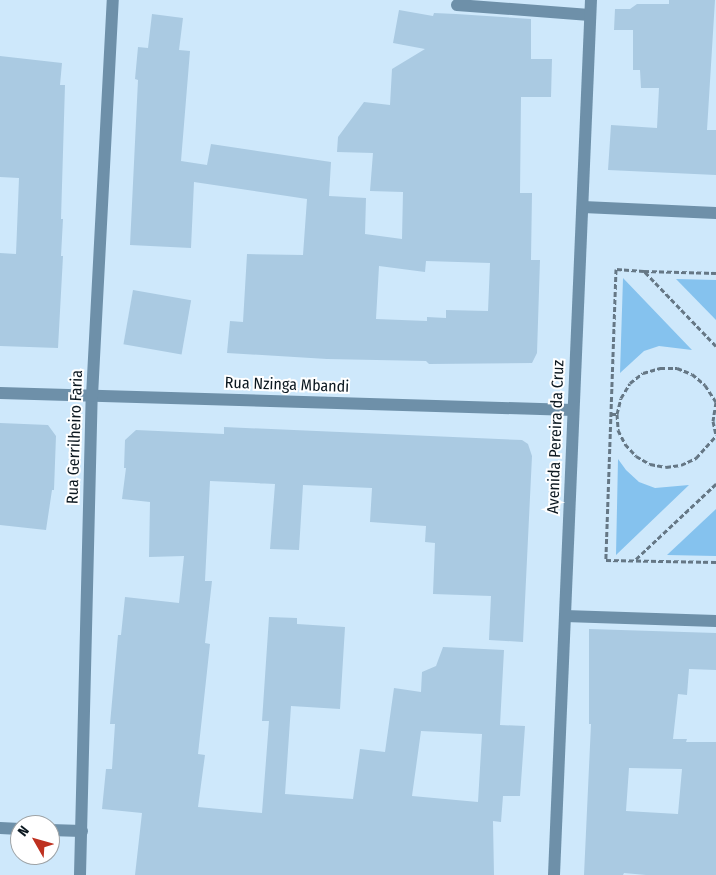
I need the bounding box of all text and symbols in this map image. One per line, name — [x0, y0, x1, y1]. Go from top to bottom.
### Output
street label: Avenida Pereira da Cruz — [544, 360, 568, 514]
street label: Rua Gerrilheiro Faria — [63, 370, 87, 504]
street label: Rua Nzinga Mbandi — [224, 373, 350, 397]
north arrow — [10, 815, 60, 865]
text: N — [14, 823, 33, 840]

